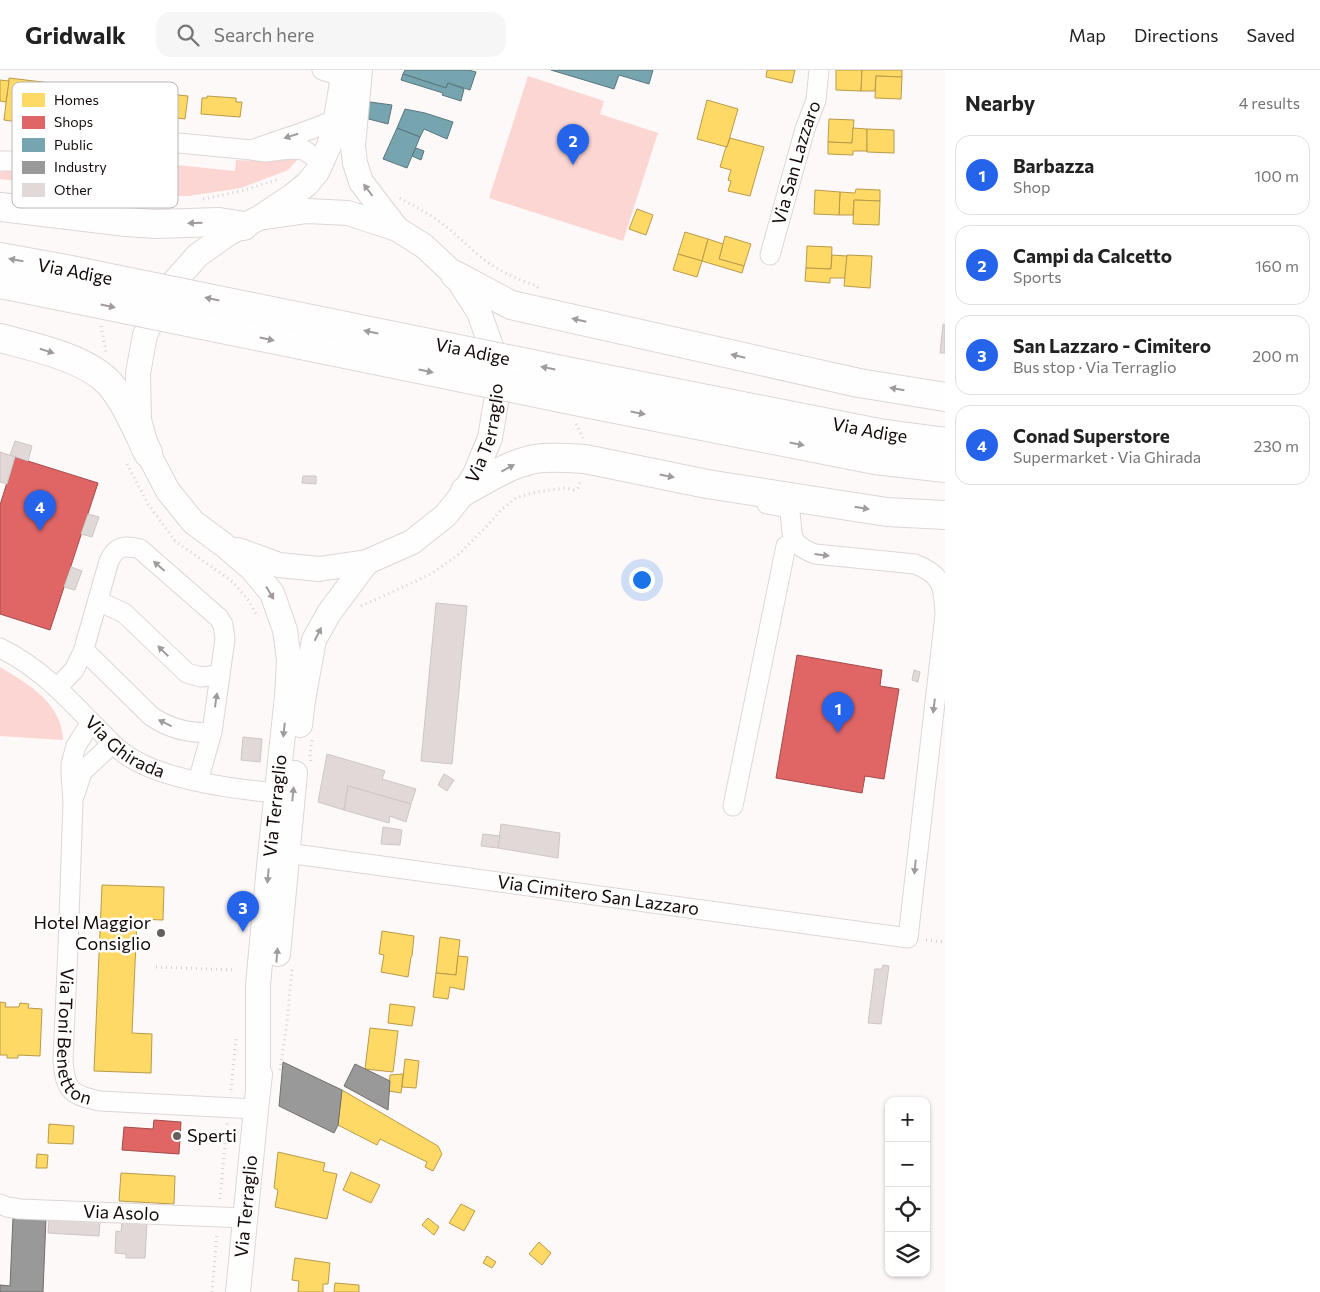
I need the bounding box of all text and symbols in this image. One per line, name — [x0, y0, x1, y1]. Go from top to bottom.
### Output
search box — [156, 12, 506, 57]
text: Gridwalk — [25, 20, 126, 49]
icon: search — [174, 21, 202, 49]
text: Search here — [214, 23, 314, 46]
text: Map — [1069, 24, 1106, 46]
text: Directions — [1134, 24, 1218, 46]
text: Saved — [1246, 24, 1295, 46]
legend — [12, 82, 178, 208]
text: Nearby — [965, 90, 1035, 115]
text: Homes — [54, 91, 99, 108]
text: 4 results — [1239, 93, 1300, 112]
street label: Via San Lazzaro — [767, 97, 825, 227]
text: Shops — [54, 113, 93, 130]
pin: 2 — [557, 124, 589, 165]
one-way arrow — [283, 133, 298, 140]
text: Public — [54, 136, 93, 153]
text: Barbazza — [1013, 154, 1094, 177]
text: Industry — [54, 158, 107, 175]
text: 1 — [978, 166, 986, 185]
text: 100 m — [1254, 166, 1299, 185]
text: Shop — [1013, 177, 1051, 196]
text: Other — [54, 181, 93, 198]
one-way arrow — [363, 183, 373, 197]
one-way arrow — [187, 219, 203, 227]
text: Campi da Calcetto — [1013, 244, 1172, 267]
street label: Via Adige — [36, 253, 115, 289]
one-way arrow — [7, 256, 23, 264]
text: 2 — [977, 256, 987, 275]
text: 160 m — [1255, 256, 1299, 275]
text: Sports — [1013, 267, 1062, 286]
one-way arrow — [205, 295, 220, 303]
one-way arrow — [100, 302, 115, 310]
one-way arrow — [572, 316, 587, 324]
one-way arrow — [363, 327, 379, 335]
street label: Via Adige — [433, 333, 512, 369]
text: San Lazzaro - Cimitero — [1013, 334, 1211, 357]
one-way arrow — [259, 335, 275, 343]
text: 3 — [977, 346, 987, 365]
text: 200 m — [1252, 346, 1299, 365]
one-way arrow — [40, 347, 55, 355]
one-way arrow — [730, 352, 745, 360]
text: Bus stop · Via Terraglio — [1013, 357, 1177, 376]
one-way arrow — [539, 363, 555, 371]
one-way arrow — [419, 367, 434, 375]
street label: Via Terraglio — [460, 382, 507, 487]
one-way arrow — [888, 385, 904, 393]
one-way arrow — [630, 410, 646, 418]
street label: Via Adige — [830, 412, 909, 447]
text: Conad Superstore — [1013, 424, 1170, 447]
text: 4 — [977, 436, 987, 455]
text: 230 m — [1254, 436, 1299, 455]
one-way arrow — [790, 441, 806, 449]
text: Supermarket · Via Ghirada — [1013, 447, 1201, 466]
one-way arrow — [501, 464, 515, 473]
one-way arrow — [659, 472, 675, 480]
pin: 4 — [24, 490, 56, 531]
one-way arrow — [854, 504, 870, 512]
one-way arrow — [814, 551, 830, 559]
one-way arrow — [153, 561, 166, 572]
your location — [629, 567, 655, 593]
one-way arrow — [265, 586, 274, 599]
one-way arrow — [314, 626, 322, 641]
one-way arrow — [157, 645, 169, 657]
one-way arrow — [213, 691, 221, 707]
pin: 1 — [822, 692, 854, 733]
one-way arrow — [930, 698, 938, 714]
street label: Via Ghirada — [81, 710, 168, 782]
one-way arrow — [157, 719, 172, 728]
one-way arrow — [279, 722, 287, 738]
street label: Via Terraglio — [258, 753, 291, 858]
one-way arrow — [290, 785, 298, 801]
one-way arrow — [911, 859, 919, 875]
one-way arrow — [264, 869, 272, 885]
street label: Via Cimitero San Lazzaro — [496, 870, 701, 919]
pin: 3 — [227, 891, 259, 932]
place label: Hotel Maggior Consiglio — [34, 911, 151, 954]
marker: Hotel Maggior Consiglio — [155, 927, 167, 939]
one-way arrow — [274, 947, 282, 963]
street label: Via Toni Benetton — [53, 968, 94, 1109]
map controls — [885, 1097, 930, 1277]
button: + — [885, 1097, 930, 1142]
place label: Sperti — [187, 1124, 237, 1146]
marker: Sperti — [171, 1130, 183, 1142]
button: − — [885, 1142, 930, 1187]
street label: Via Terraglio — [229, 1154, 261, 1259]
button: locate — [885, 1187, 930, 1232]
street label: Via Asolo — [82, 1200, 160, 1225]
button: layers — [885, 1232, 930, 1277]

